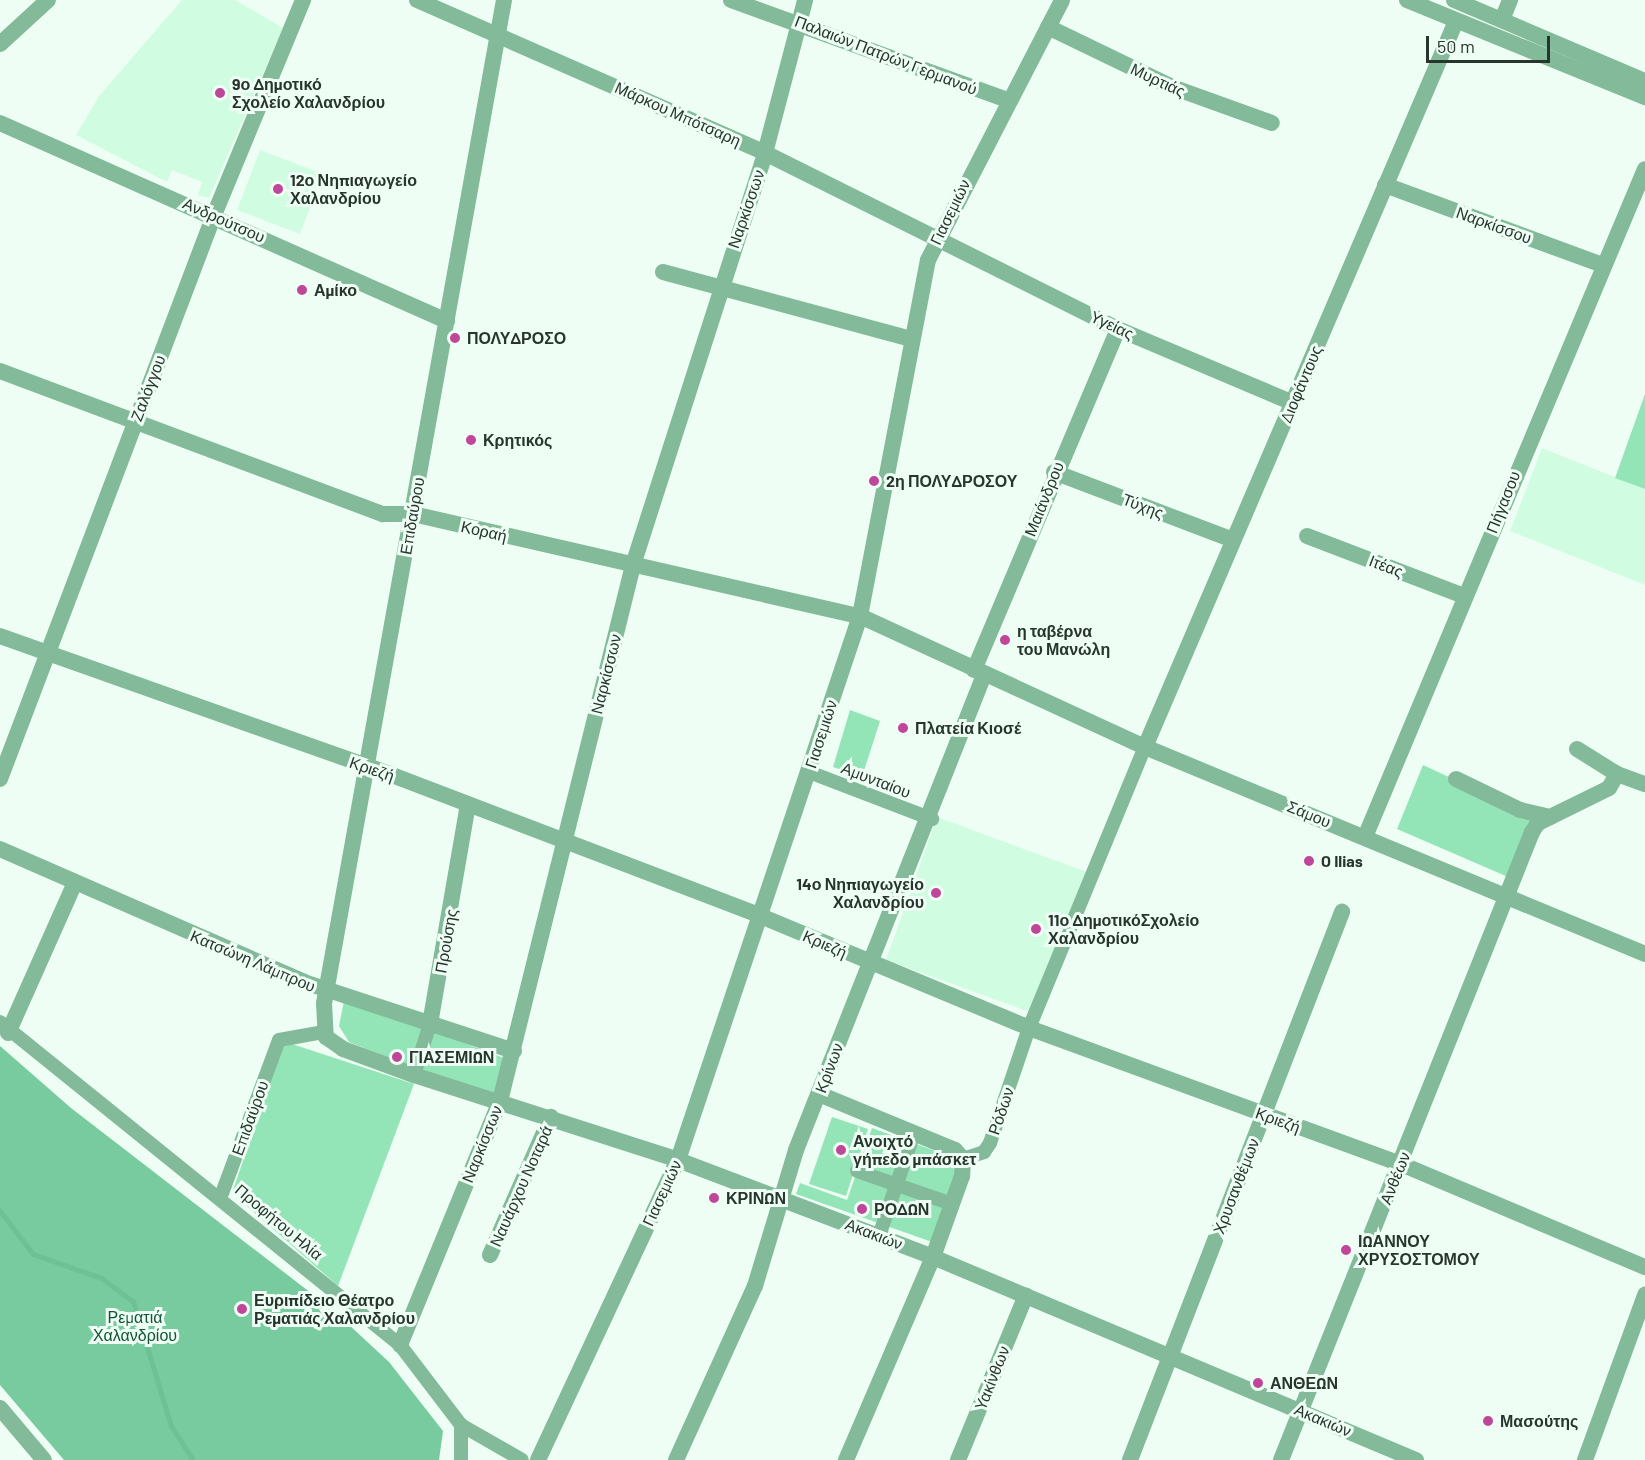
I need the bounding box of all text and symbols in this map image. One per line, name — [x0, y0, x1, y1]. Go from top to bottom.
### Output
street label: Παλαιών Πατρών Γερμανού — [792, 11, 980, 99]
scale bar — [1429, 24, 1554, 62]
text: 50 m — [1437, 35, 1475, 57]
street label: Μυρτιάς — [1128, 59, 1188, 101]
place label: 9ο Δημοτικό Σχολείο Χαλανδρίου — [232, 74, 385, 112]
street label: Μάρκου Μπότσαρη — [612, 78, 744, 150]
marker: 9ο Δημοτικό Σχολείο Χαλανδρίου — [213, 86, 227, 100]
street label: Ναρκίσσων — [724, 167, 768, 251]
place label: 12ο Νηπιαγωγείο Χαλανδρίου — [290, 170, 417, 208]
street label: Γιασεμιών — [926, 176, 974, 248]
marker: 12ο Νηπιαγωγείο Χαλανδρίου — [271, 182, 285, 196]
street label: Ανδρούτσου — [180, 193, 268, 247]
street label: Ναρκίσσου — [1454, 202, 1534, 248]
place label: Αμίκο — [314, 280, 357, 300]
marker: Αμίκο — [295, 283, 309, 297]
street label: Υγείας — [1087, 307, 1137, 343]
place label: ΠΟΛΥΔΡΟΣΟ — [467, 328, 566, 348]
marker: ΠΟΛΥΔΡΟΣΟ — [448, 331, 462, 345]
street label: Διοφάντους — [1276, 343, 1326, 425]
street label: Ζαλόγγου — [127, 352, 169, 424]
place label: Κρητικός — [483, 430, 552, 450]
marker: Κρητικός — [464, 433, 478, 447]
street label: Μαιάνδρου — [1020, 459, 1068, 539]
street label: Πήγασου — [1482, 468, 1524, 536]
place label: 2η ΠΟΛΥΔΡΟΣΟΥ — [886, 471, 1017, 491]
marker: 2η ΠΟΛΥΔΡΟΣΟΥ — [867, 474, 881, 488]
street label: Επιδαύρου — [396, 476, 428, 556]
street label: Τύχης — [1120, 489, 1166, 523]
street label: Κοραή — [459, 516, 509, 546]
street label: Ιτέας — [1366, 551, 1406, 581]
place label: η ταβέρνα του Μανώλη — [1017, 621, 1110, 659]
street label: Ναρκίσσων — [587, 632, 625, 716]
marker: η ταβέρνα του Μανώλη — [998, 633, 1012, 647]
street label: Γιασεμιών — [801, 697, 841, 771]
place label: Πλατεία Κιοσέ — [915, 718, 1021, 738]
marker: Πλατεία Κιοσέ — [896, 721, 910, 735]
street label: Κριεζή — [347, 752, 397, 786]
street label: Αμυνταίου — [839, 758, 913, 802]
street label: Σάμου — [1284, 797, 1334, 831]
place label: O Ilias — [1321, 851, 1363, 871]
marker: O Ilias — [1302, 854, 1316, 868]
place label: 14ο Νηπιαγωγείο Χαλανδρίου — [796, 874, 924, 912]
marker: 14ο Νηπιαγωγείο Χαλανδρίου — [929, 886, 943, 900]
street label: Προύσης — [431, 907, 461, 975]
place label: 11ο ΔημοτικόΣχολείο Χαλανδρίου — [1048, 910, 1199, 948]
marker: 11ο ΔημοτικόΣχολείο Χαλανδρίου — [1029, 922, 1043, 936]
street label: Κατσώνη Λάμπρου — [188, 926, 318, 996]
street label: Κριεζή — [800, 926, 850, 962]
street label: Κρίνων — [811, 1040, 847, 1096]
place label: ΓΙΑΣΕΜΙΩΝ — [409, 1047, 494, 1067]
marker: ΓΙΑΣΕΜΙΩΝ — [390, 1050, 404, 1064]
street label: Επιδαύρου — [228, 1078, 272, 1158]
street label: Ρόδων — [984, 1085, 1018, 1137]
street label: Ναρκίσσων — [458, 1103, 506, 1185]
street label: Κριεζή — [1253, 1103, 1303, 1137]
street label: Ναυάρχου Νοταρά — [486, 1122, 556, 1250]
place label: Ανοιχτό γήπεδο μπάσκετ — [853, 1131, 976, 1169]
street label: Χρυσανθέμων — [1209, 1135, 1263, 1237]
marker: Ανοιχτό γήπεδο μπάσκετ — [834, 1143, 848, 1157]
street label: Ανθέων — [1376, 1149, 1414, 1207]
street label: Γιασεμιών — [638, 1157, 686, 1229]
street label: Προφήτου Ηλία — [231, 1180, 327, 1264]
place label: ΚΡΙΝΩΝ — [726, 1188, 786, 1208]
marker: ΚΡΙΝΩΝ — [707, 1191, 721, 1205]
place label: ΡΟΔΩΝ — [874, 1199, 929, 1219]
marker: ΡΟΔΩΝ — [855, 1202, 869, 1216]
street label: Ακακιών — [843, 1214, 905, 1254]
place label: ΙΩΑΝΝΟΥ ΧΡΥΣΟΣΤΟΜΟΥ — [1358, 1231, 1480, 1269]
marker: ΙΩΑΝΝΟΥ ΧΡΥΣΟΣΤΟΜΟΥ — [1339, 1243, 1353, 1257]
place label: Ευριπίδειο Θέατρο Ρεματιάς Χαλανδρίου — [254, 1290, 415, 1328]
marker: Ευριπίδειο Θέατρο Ρεματιάς Χαλανδρίου — [235, 1302, 249, 1316]
park label: Ρεματιά Χαλανδρίου — [93, 1307, 177, 1345]
street label: Υακίνθων — [970, 1343, 1014, 1413]
place label: ΑΝΘΕΩΝ — [1270, 1373, 1338, 1393]
marker: ΑΝΘΕΩΝ — [1251, 1376, 1265, 1390]
street label: Ακακιών — [1292, 1399, 1354, 1441]
place label: Μασούτης — [1500, 1411, 1578, 1431]
marker: Μασούτης — [1481, 1414, 1495, 1428]

